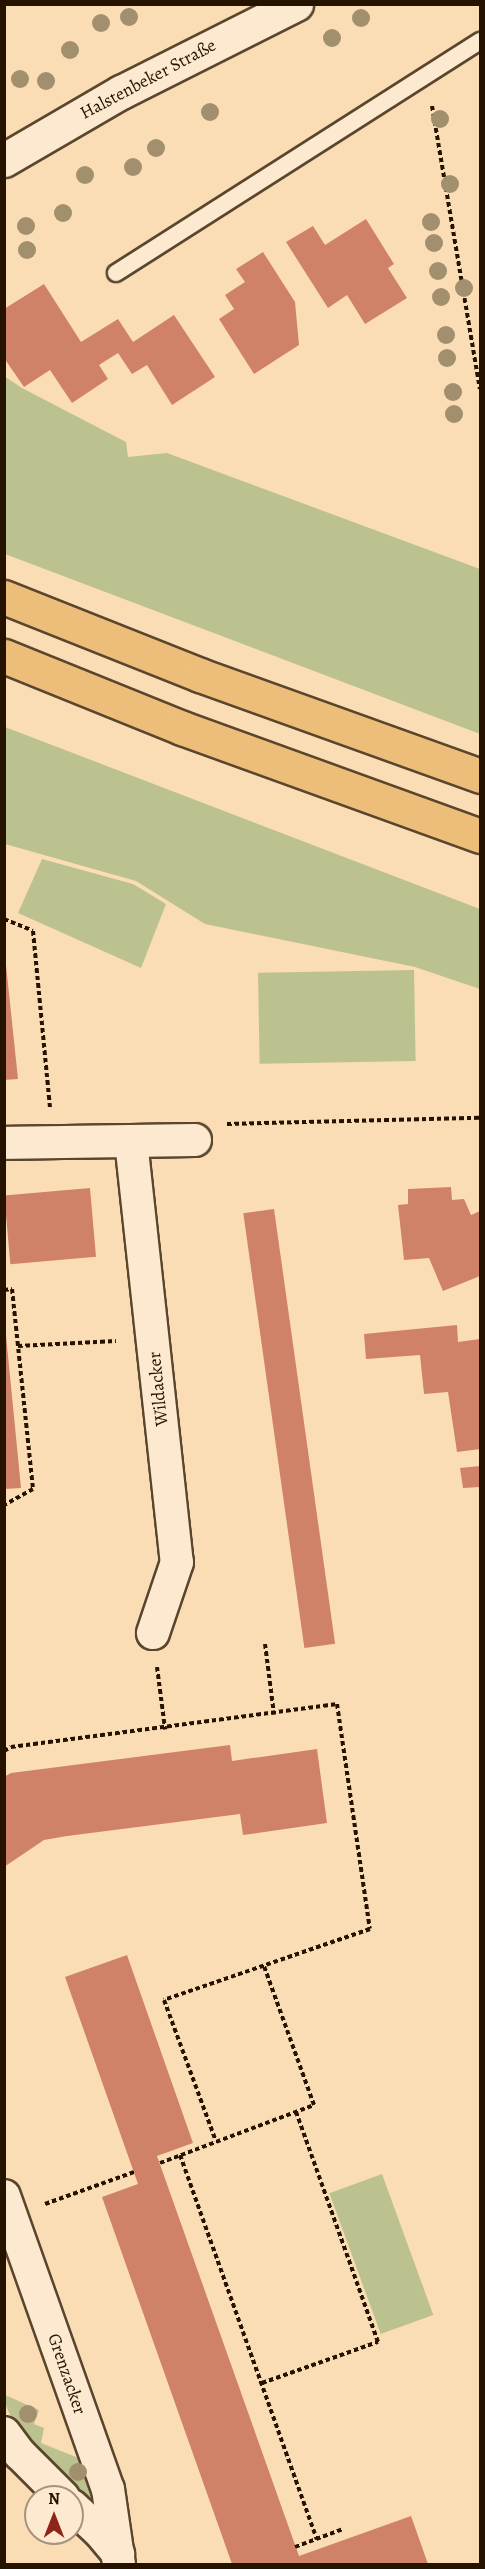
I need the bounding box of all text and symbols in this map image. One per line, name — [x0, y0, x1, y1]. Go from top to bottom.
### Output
street label: Halstenbeker Straße — [76, 34, 220, 124]
street label: Wildacker — [143, 1351, 173, 1427]
street label: Grenzacker — [43, 2331, 91, 2417]
north arrow — [24, 2485, 84, 2545]
text: N — [48, 2488, 60, 2510]

